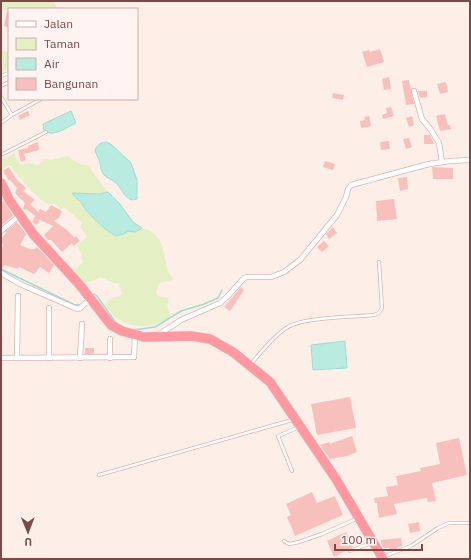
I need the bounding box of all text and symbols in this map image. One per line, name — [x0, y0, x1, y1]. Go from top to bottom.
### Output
legend — [8, 8, 138, 100]
text: Jalan — [44, 16, 73, 31]
text: Taman — [44, 36, 80, 51]
text: Air — [44, 56, 60, 71]
text: Bangunan — [44, 76, 98, 91]
north arrow — [8, 512, 48, 552]
scale bar — [335, 526, 422, 552]
text: 100 m — [341, 532, 376, 547]
text: U — [24, 535, 32, 549]

